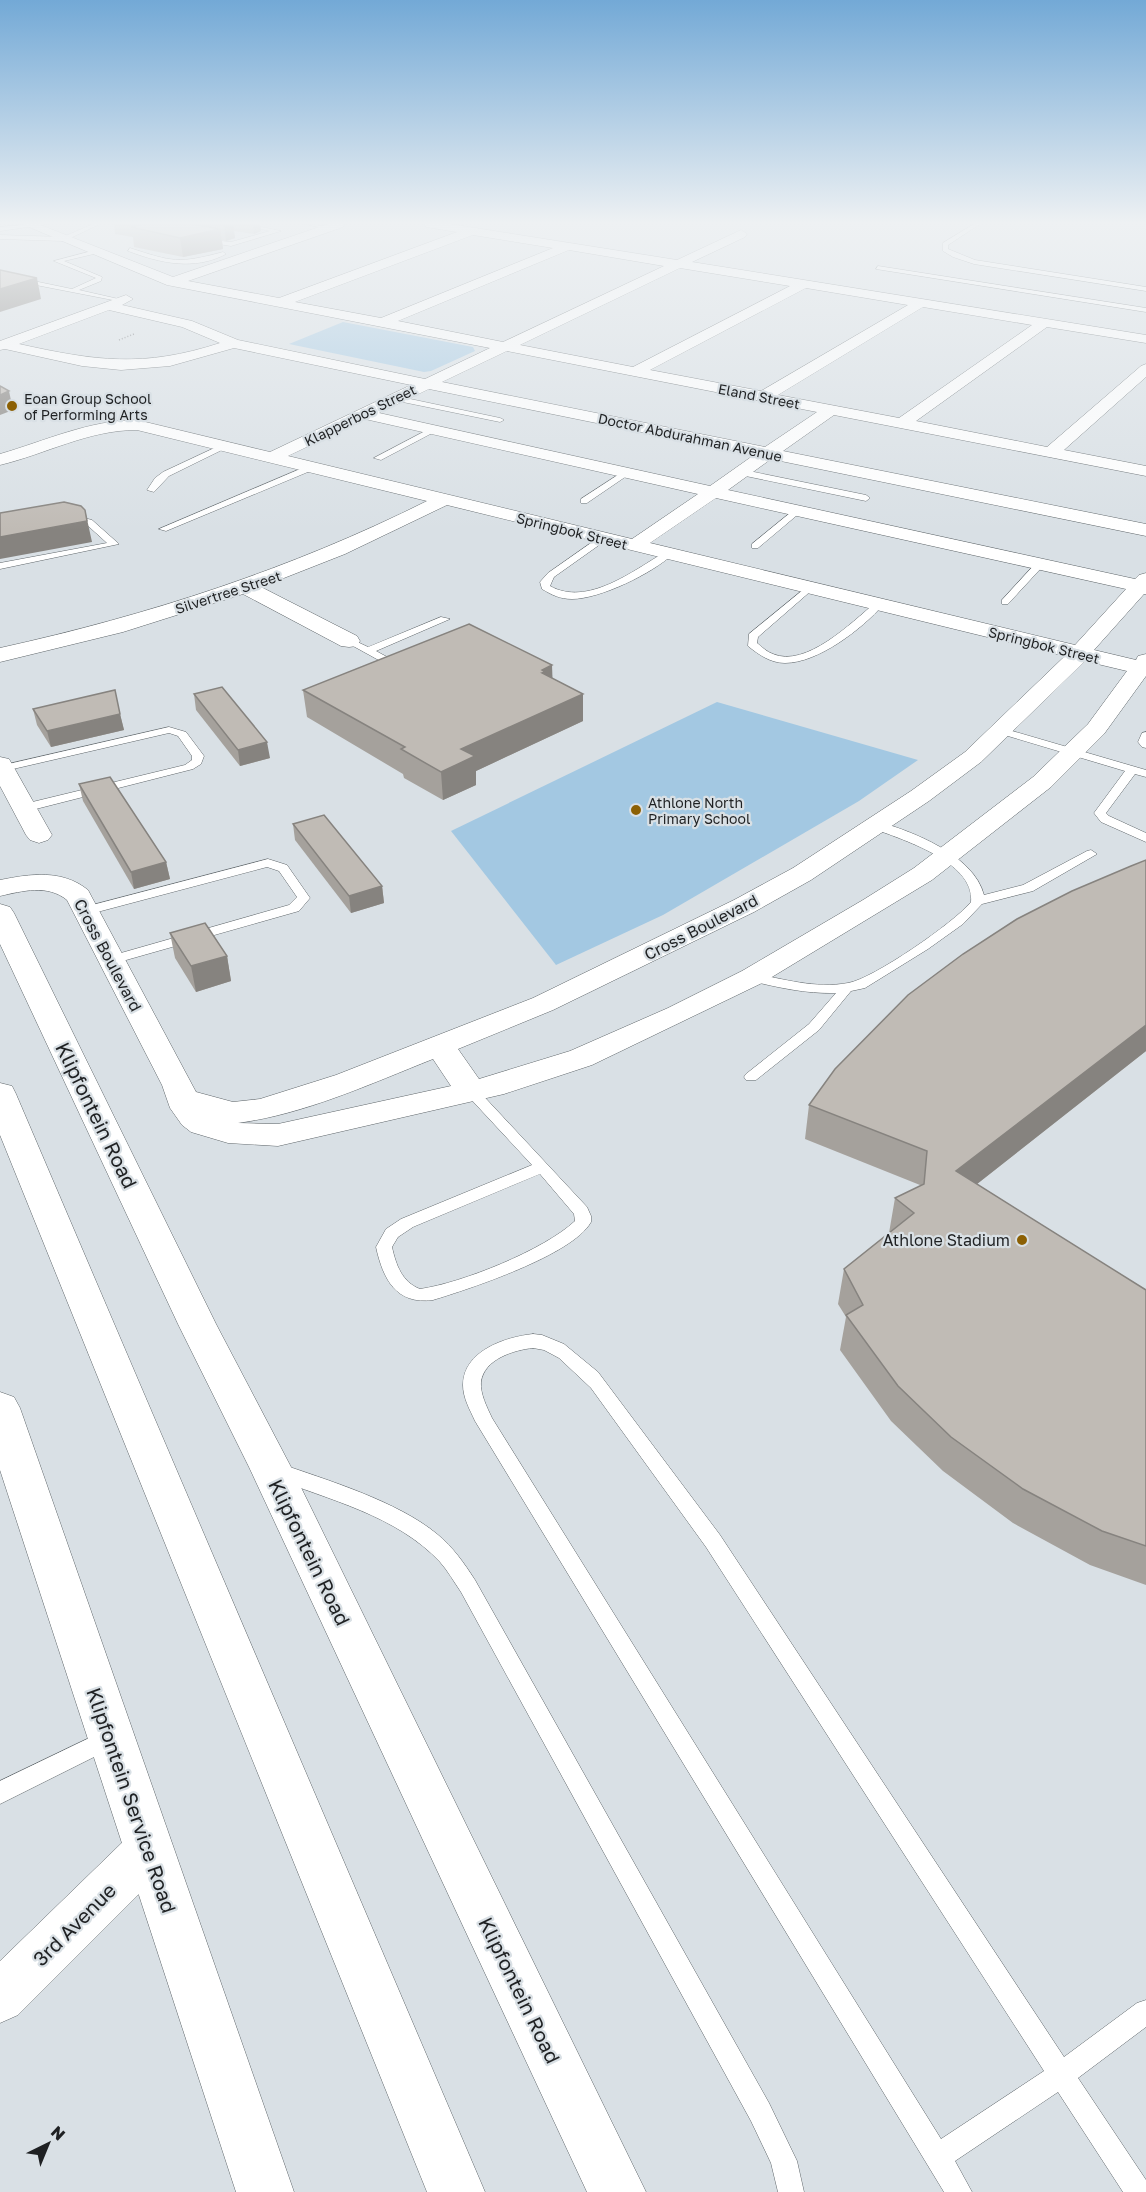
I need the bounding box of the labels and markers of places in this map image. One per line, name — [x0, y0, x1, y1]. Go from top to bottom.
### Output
place label: Eoan Group School of Performing Arts — [24, 390, 151, 423]
marker: Eoan Group School of Performing Arts — [5, 399, 19, 413]
place label: Athlone North Primary School — [648, 794, 750, 827]
marker: Athlone North Primary School — [629, 803, 643, 817]
place label: Athlone Stadium — [883, 1230, 1010, 1250]
marker: Athlone Stadium — [1015, 1233, 1029, 1247]

